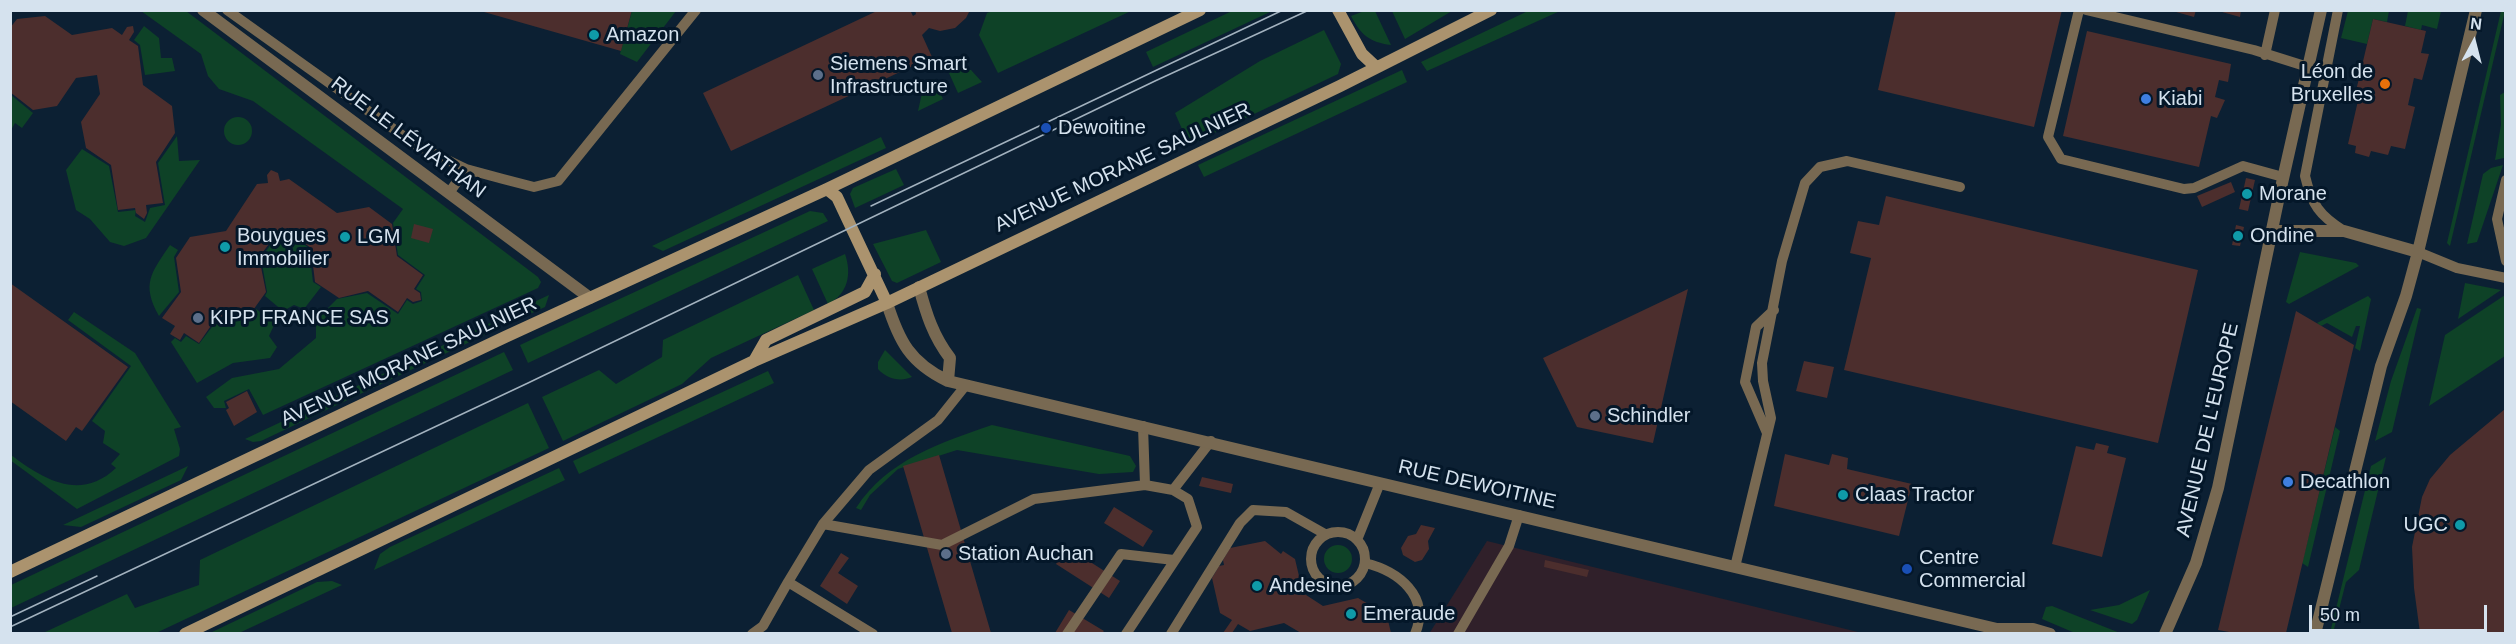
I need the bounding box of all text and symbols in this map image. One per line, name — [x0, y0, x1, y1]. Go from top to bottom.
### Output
north arrow — [2444, 12, 2504, 72]
text: N — [2469, 14, 2483, 33]
place label: Amazon — [606, 23, 679, 47]
marker: Amazon — [587, 28, 601, 42]
place label: Siemens Smart Infrastructure — [830, 52, 967, 99]
place label: Léon de Bruxelles — [2291, 60, 2373, 107]
marker: Siemens Smart Infrastructure — [811, 68, 825, 82]
street label: RUE LE LÉVIATHAN — [326, 72, 490, 204]
marker: Léon de Bruxelles — [2378, 77, 2392, 91]
place label: Kiabi — [2158, 87, 2202, 111]
marker: Kiabi — [2139, 92, 2153, 106]
street label: AVENUE MORANE SAULNIER — [991, 98, 1255, 238]
place label: Dewoitine — [1058, 116, 1146, 140]
marker: Dewoitine — [1039, 121, 1053, 135]
place label: Morane — [2259, 182, 2327, 206]
marker: Morane — [2240, 187, 2254, 201]
place label: Bouygues Immobilier — [237, 224, 329, 271]
place label: Ondine — [2250, 224, 2314, 248]
place label: LGM — [357, 225, 400, 249]
marker: Ondine — [2231, 229, 2245, 243]
marker: LGM — [338, 230, 352, 244]
marker: Bouygues Immobilier — [218, 240, 232, 254]
street label: AVENUE MORANE SAULNIER — [277, 292, 541, 432]
place label: KIPP FRANCE SAS — [210, 306, 389, 330]
marker: KIPP FRANCE SAS — [191, 311, 205, 325]
street label: AVENUE DE L'EUROPE — [2172, 321, 2244, 539]
place label: Schindler — [1607, 404, 1690, 428]
marker: Schindler — [1588, 409, 1602, 423]
street label: RUE DEWOITINE — [1396, 455, 1558, 515]
place label: Decathlon — [2300, 470, 2390, 494]
marker: Decathlon — [2281, 475, 2295, 489]
place label: Claas Tractor — [1855, 483, 1974, 507]
marker: Claas Tractor — [1836, 488, 1850, 502]
place label: UGC — [2404, 513, 2448, 537]
marker: UGC — [2453, 518, 2467, 532]
place label: Station Auchan — [958, 542, 1094, 566]
place label: Centre Commercial — [1919, 546, 2026, 593]
marker: Station Auchan — [939, 547, 953, 561]
marker: Centre Commercial — [1900, 562, 1914, 576]
place label: Andesine — [1269, 574, 1352, 598]
marker: Andesine — [1250, 579, 1264, 593]
scale bar — [2312, 593, 2490, 631]
place label: Emeraude — [1363, 602, 1455, 626]
text: 50 m — [2320, 605, 2360, 625]
marker: Emeraude — [1344, 607, 1358, 621]

